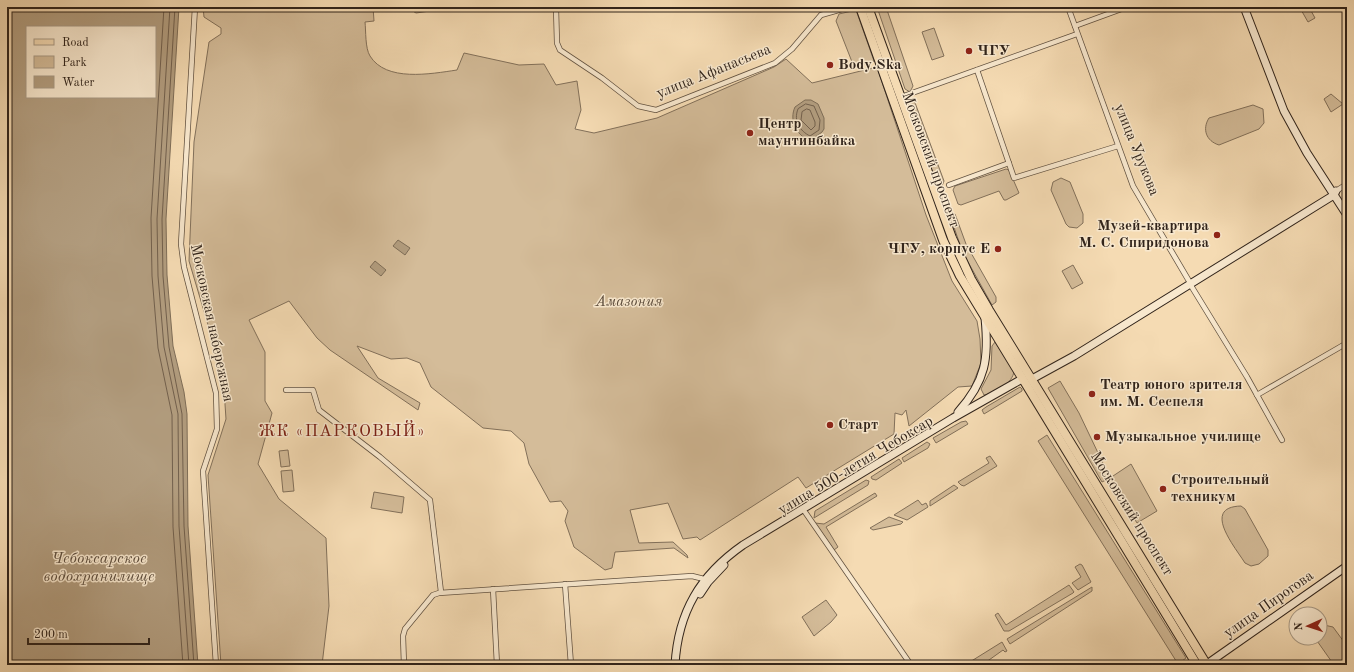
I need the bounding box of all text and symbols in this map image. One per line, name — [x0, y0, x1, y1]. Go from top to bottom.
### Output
legend — [26, 26, 156, 98]
text: Road — [62, 37, 89, 49]
street label: улица Афанасьева — [655, 42, 774, 102]
place label: ЧГУ — [977, 44, 1011, 59]
marker: ЧГУ — [964, 46, 974, 56]
text: Park — [62, 57, 87, 69]
place label: Body.Ska — [838, 58, 902, 73]
marker: Body.Ska — [825, 60, 835, 70]
text: Water — [62, 77, 95, 89]
street label: Московский проспект — [899, 90, 961, 230]
street label: улица Урукова — [1111, 102, 1161, 199]
place label: Центр маунтинбайка — [758, 117, 856, 149]
marker: Центр маунтинбайка — [745, 128, 755, 138]
place label: Музей-квартира М. С. Спиридонова — [1079, 219, 1209, 251]
marker: Музей-квартира М. С. Спиридонова — [1212, 230, 1222, 240]
place label: ЧГУ, корпус Е — [888, 242, 990, 257]
street label: Московская набережная — [187, 243, 235, 404]
marker: ЧГУ, корпус Е — [993, 244, 1003, 254]
park label: Амазония — [594, 295, 663, 310]
place label: Театр юного зрителя им. М. Сеспеля — [1100, 378, 1243, 410]
marker: Театр юного зрителя им. М. Сеспеля — [1087, 389, 1097, 399]
street label: улица 500-летия Чебоксар — [776, 414, 936, 518]
place label: Старт — [838, 418, 878, 433]
district label: ЖК «ПАРКОВЫЙ» — [258, 420, 426, 440]
marker: Старт — [825, 420, 835, 430]
place label: Музыкальное училище — [1105, 430, 1261, 445]
marker: Музыкальное училище — [1092, 432, 1102, 442]
street label: Московский проспект — [1087, 449, 1175, 579]
place label: Строительный техникум — [1171, 473, 1269, 505]
marker: Строительный техникум — [1158, 484, 1168, 494]
water label: Чебоксарское водохранилище — [44, 551, 155, 585]
street label: улица Пирогова — [1221, 568, 1317, 641]
north arrow — [1288, 606, 1328, 646]
scale bar — [28, 620, 149, 646]
text: N — [1294, 621, 1305, 631]
text: 200 m — [34, 629, 68, 641]

